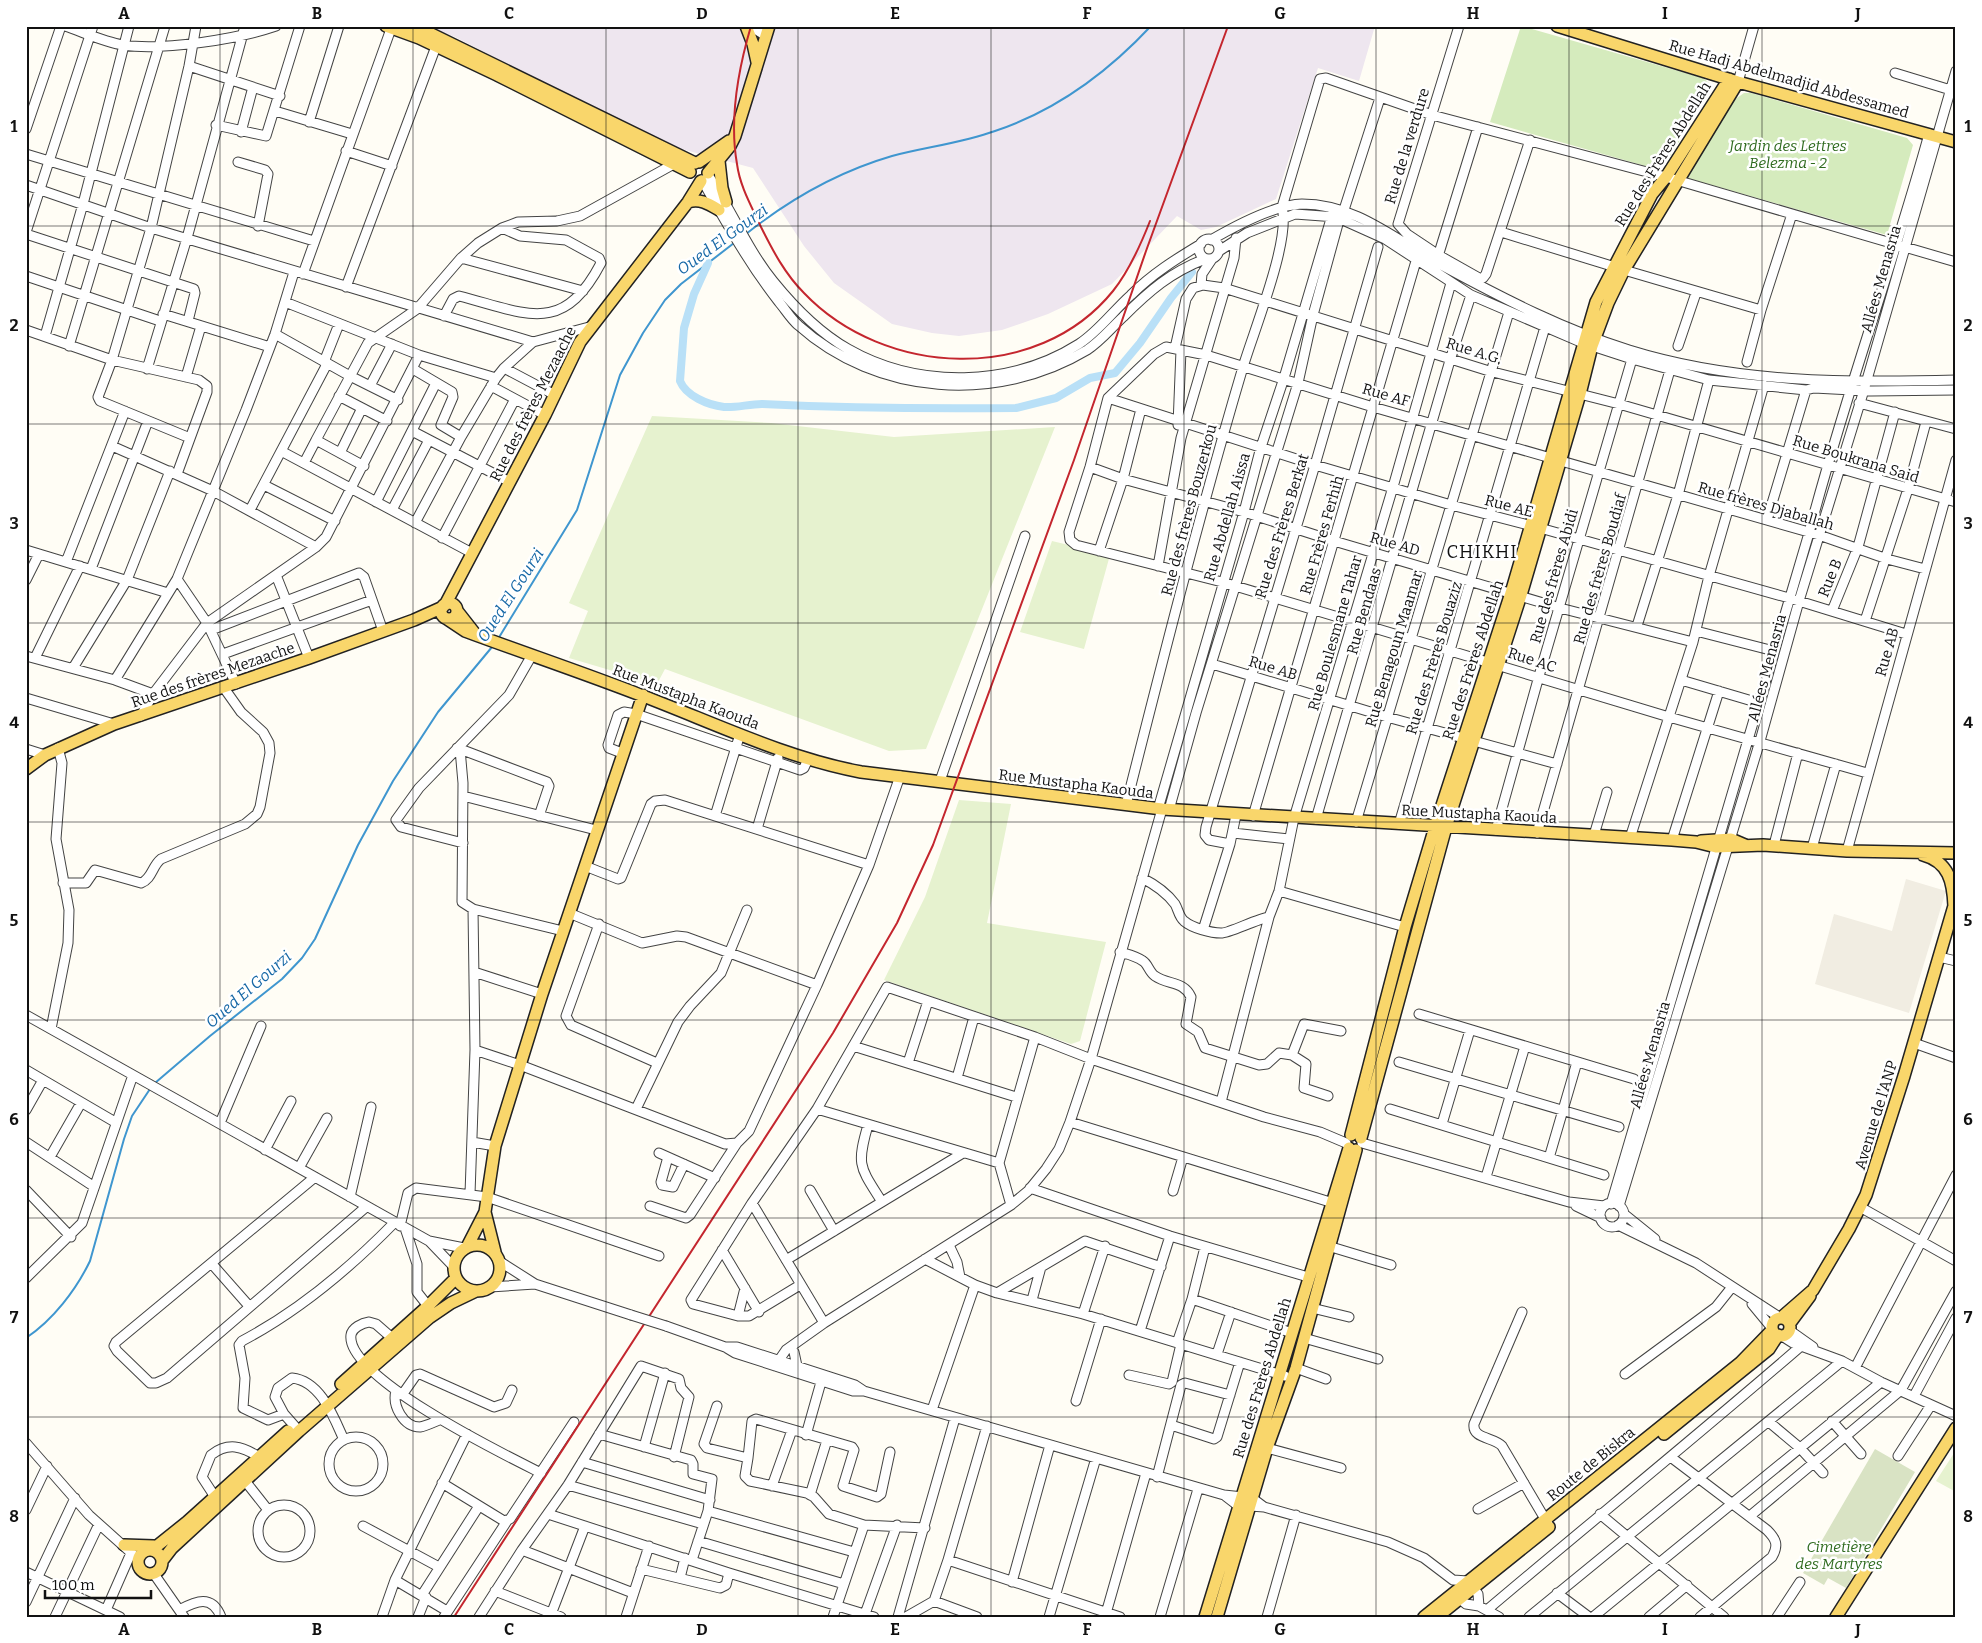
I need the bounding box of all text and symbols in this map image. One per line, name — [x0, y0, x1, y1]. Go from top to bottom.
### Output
text: A — [118, 4, 130, 23]
text: B — [312, 4, 322, 23]
text: C — [504, 4, 514, 23]
text: D — [696, 4, 708, 23]
text: E — [890, 4, 900, 23]
text: F — [1083, 4, 1092, 23]
text: G — [1274, 4, 1286, 23]
text: H — [1467, 4, 1480, 23]
text: I — [1662, 4, 1668, 23]
text: J — [1854, 4, 1861, 23]
street label: Rue Hadj Abdelmadjid Abdessamed — [1667, 36, 1911, 122]
street label: Rue des Frères Abdellah — [1611, 78, 1715, 230]
street label: Rue de la verdure — [1381, 86, 1433, 206]
text: 1 — [11, 117, 18, 136]
text: 1 — [1965, 117, 1972, 136]
park label: Jardin des Lettres Belezma - 2 — [1727, 137, 1847, 172]
water label: Oued El Gourzi — [673, 200, 772, 279]
street label: Allées Menasria — [1857, 223, 1905, 335]
text: 2 — [9, 316, 19, 335]
text: 2 — [1963, 316, 1973, 335]
street label: Rue des frères Mezaache — [486, 323, 580, 485]
street label: Rue A.G. — [1444, 334, 1504, 368]
street label: Rue AF — [1360, 380, 1412, 411]
street label: Rue des frères Bouzerkou — [1157, 422, 1221, 598]
street label: Rue Boukrana Said — [1791, 431, 1921, 487]
street label: Rue Abdellah Aissa — [1200, 451, 1254, 583]
street label: Rue des Frères Berkat — [1251, 451, 1313, 601]
street label: Rue Frères Ferhih — [1296, 473, 1348, 597]
street label: Rue frères Djaballah — [1696, 478, 1837, 534]
street label: Rue des frères Boudiaf — [1570, 490, 1631, 646]
street label: Rue AE — [1483, 491, 1535, 521]
street label: Rue des frères Abidi — [1526, 506, 1582, 645]
text: 3 — [9, 514, 19, 533]
text: 3 — [1963, 514, 1973, 533]
street label: Rue AD — [1368, 528, 1422, 560]
district label: CHIKHI — [1446, 541, 1518, 563]
water label: Oued El Gourzi — [473, 545, 548, 645]
street label: Rue Boulesmane Tahar — [1304, 553, 1366, 713]
street label: Rue B — [1814, 556, 1846, 600]
street label: Rue Bendaas — [1343, 565, 1385, 657]
street label: Rue Benagoun Maamar — [1362, 568, 1427, 729]
street label: Rue des Frères Abdellah — [1439, 577, 1508, 742]
street label: Rue des Frères Bouaziz — [1402, 579, 1466, 737]
street label: Allées Menasria — [1744, 612, 1790, 724]
street label: Rue AB — [1871, 625, 1903, 679]
street label: Rue des frères Mezaache — [129, 639, 297, 711]
street label: Rue AC — [1505, 644, 1559, 676]
street label: Rue AB — [1246, 652, 1300, 684]
street label: Rue Mustapha Kaouda — [610, 661, 762, 733]
text: 4 — [9, 713, 19, 732]
text: 4 — [1963, 713, 1973, 732]
street label: Rue Mustapha Kaouda — [998, 766, 1154, 802]
street label: Rue Mustapha Kaouda — [1401, 801, 1557, 827]
text: 5 — [10, 911, 19, 930]
text: 5 — [1964, 911, 1973, 930]
water label: Oued El Gourzi — [202, 947, 295, 1032]
street label: Allées Menasria — [1626, 999, 1674, 1111]
street label: Avenue de l'ANP — [1851, 1058, 1901, 1172]
text: 6 — [9, 1110, 19, 1129]
text: 6 — [1963, 1110, 1973, 1129]
street label: Rue des Frères Abdellah — [1229, 1295, 1295, 1460]
text: 7 — [10, 1308, 19, 1327]
text: 7 — [1964, 1308, 1973, 1327]
street label: Route de Biskra — [1544, 1423, 1638, 1505]
text: 8 — [9, 1507, 19, 1526]
text: 8 — [1963, 1507, 1973, 1526]
park label: Cimetière des Martyres — [1795, 1538, 1883, 1573]
scale bar — [45, 1568, 151, 1600]
text: 100 m — [52, 1576, 95, 1594]
text: A — [118, 1620, 130, 1639]
text: B — [312, 1620, 322, 1639]
text: C — [504, 1620, 514, 1639]
text: D — [696, 1620, 708, 1639]
text: E — [890, 1620, 900, 1639]
text: F — [1083, 1620, 1092, 1639]
text: G — [1274, 1620, 1286, 1639]
text: H — [1467, 1620, 1480, 1639]
text: I — [1662, 1620, 1668, 1639]
text: J — [1854, 1620, 1861, 1639]

